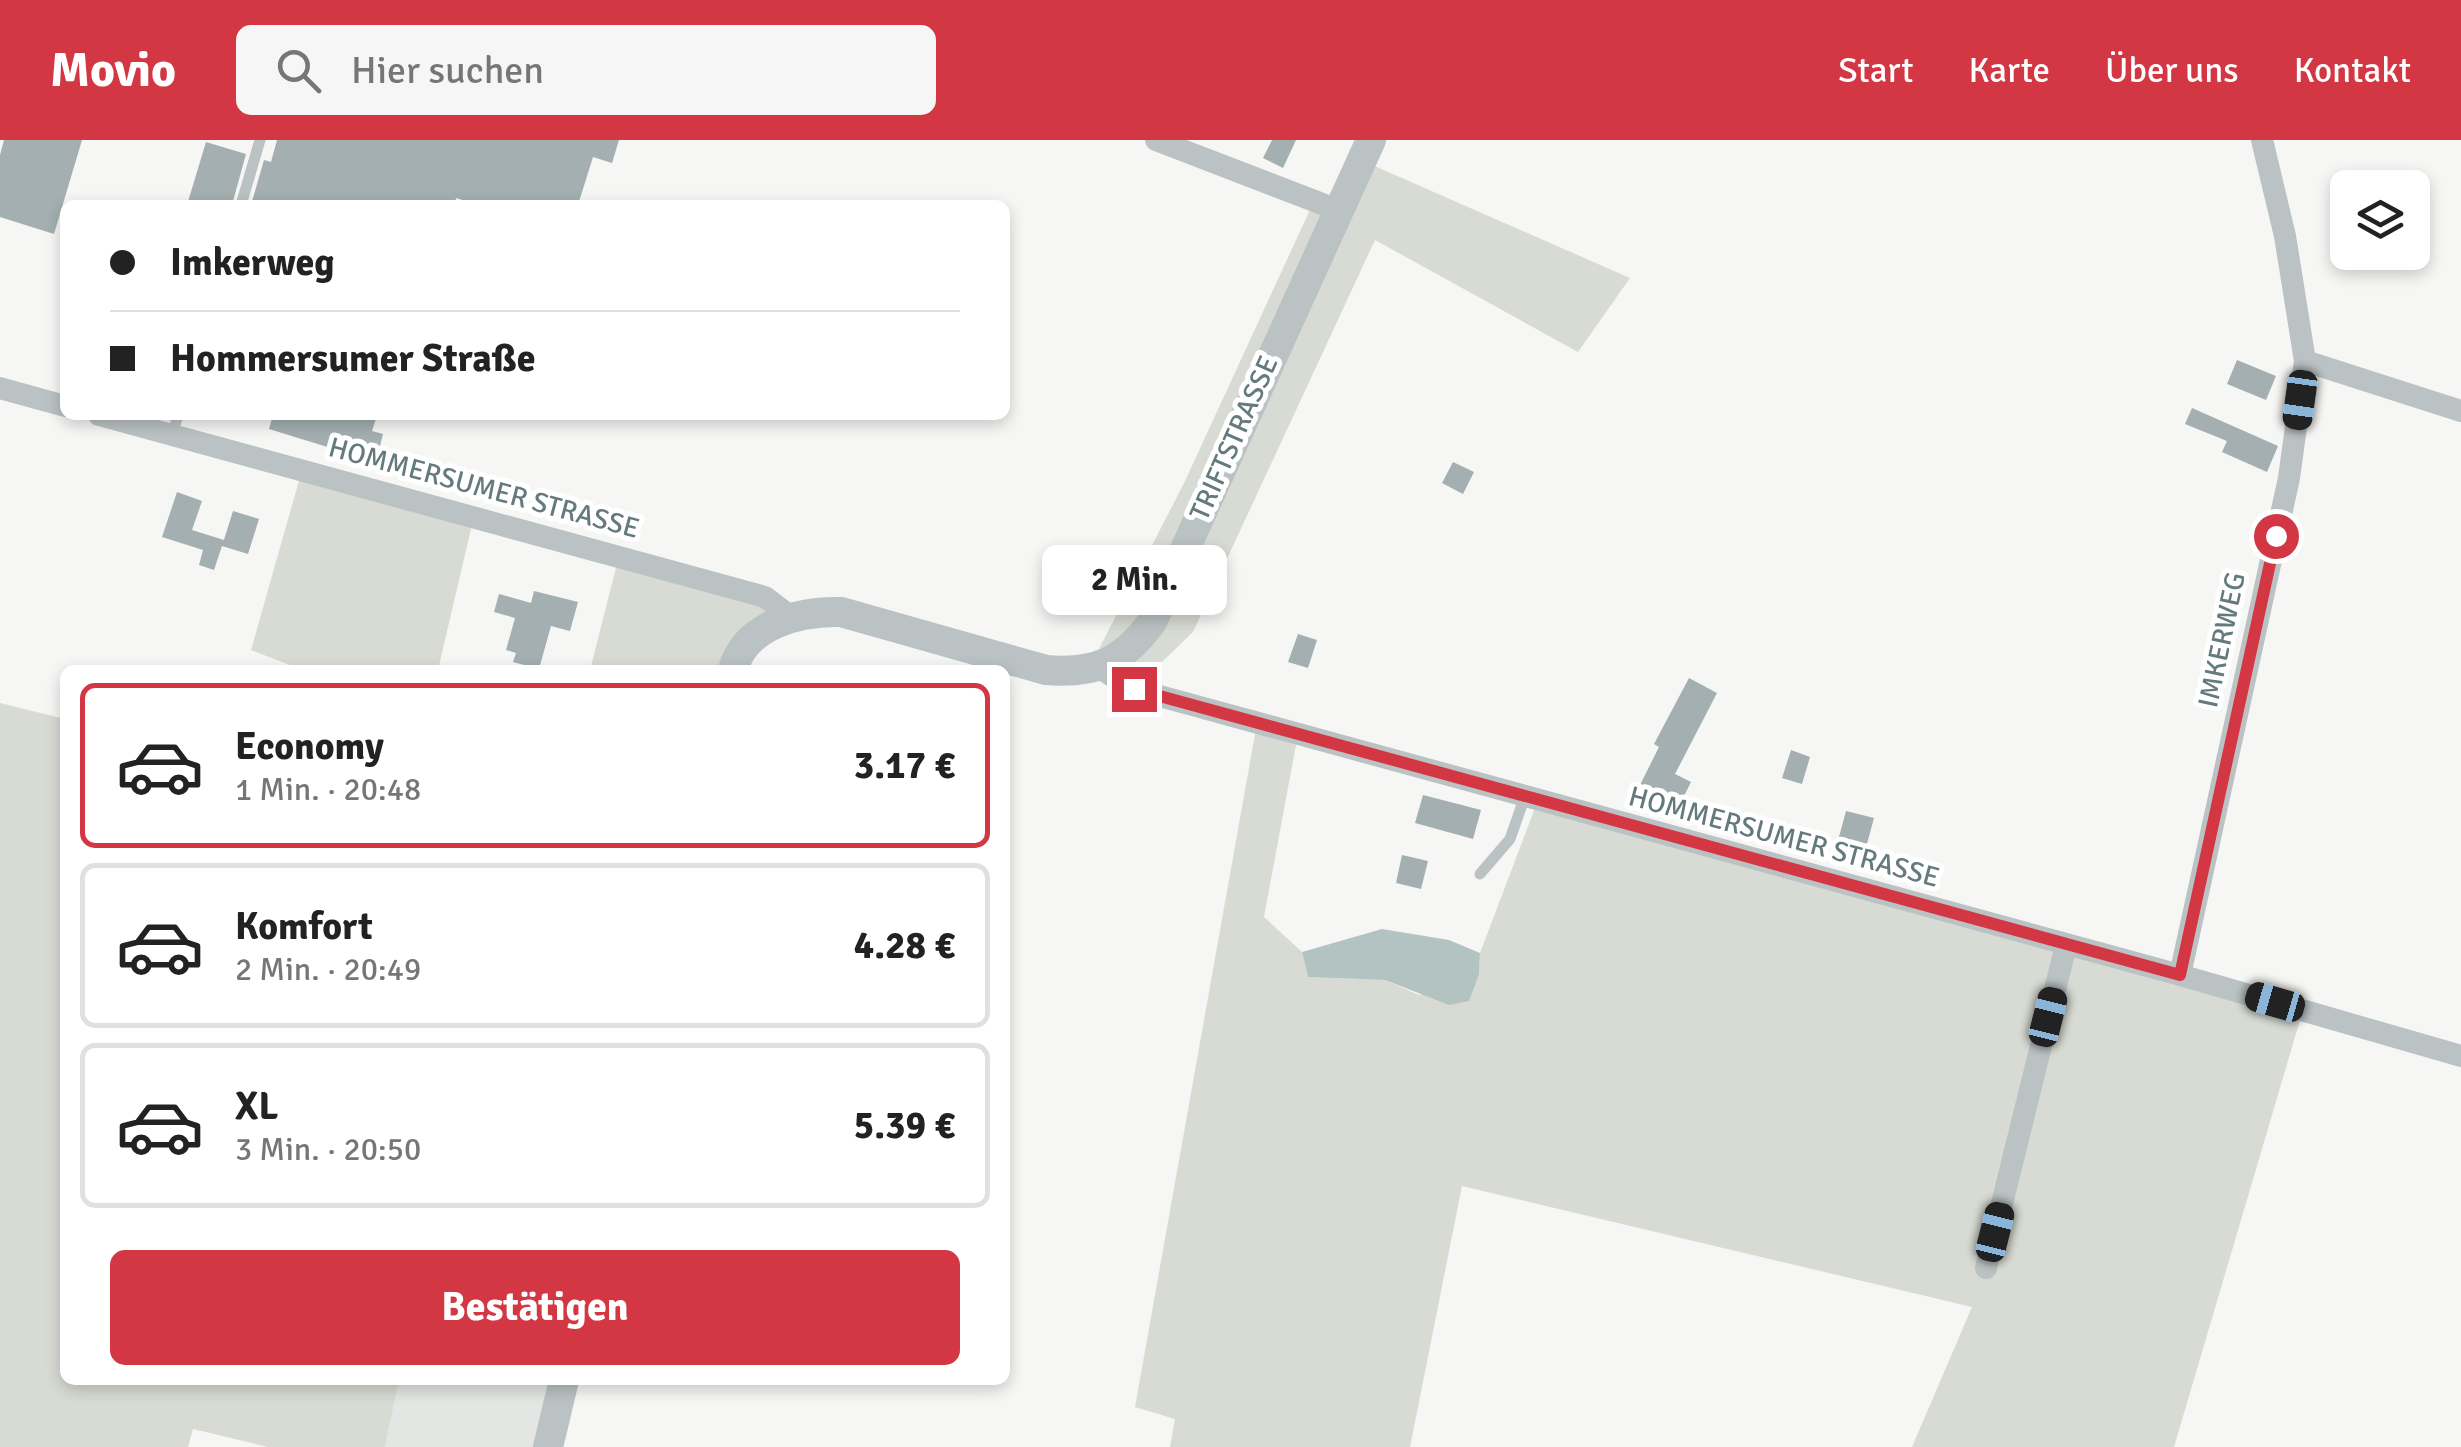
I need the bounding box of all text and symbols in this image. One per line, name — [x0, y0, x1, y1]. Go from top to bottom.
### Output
search box — [236, 25, 936, 115]
text: Movio — [50, 41, 176, 100]
icon: search — [271, 43, 326, 98]
text: Hier suchen — [351, 47, 544, 94]
text: Start — [1838, 49, 1913, 92]
text: Karte — [1968, 49, 2050, 92]
text: Über uns — [2105, 49, 2239, 92]
text: Kontakt — [2294, 49, 2411, 92]
map controls — [2330, 170, 2430, 270]
button: layers — [2330, 170, 2430, 270]
text: Imkerweg — [170, 239, 335, 286]
text: Hommersumer Straße — [170, 335, 536, 382]
street label: TRIFTSTRASSE — [1183, 350, 1285, 526]
car — [2281, 368, 2319, 432]
street label: HOMMERSUMER STRASSE — [325, 430, 643, 546]
route start — [2254, 514, 2299, 559]
callout: 2 Min. — [1042, 544, 1226, 614]
text: 2 Min. — [1091, 560, 1178, 599]
street label: IMKERWEG — [2191, 569, 2253, 711]
route end — [1112, 667, 1157, 712]
icon: car — [115, 721, 205, 811]
text: Economy — [235, 723, 384, 770]
text: 3.17 € — [854, 742, 955, 789]
text: 1 Min. · 20:48 — [235, 770, 421, 809]
street label: HOMMERSUMER STRASSE — [1625, 779, 1943, 895]
icon: car — [115, 901, 205, 991]
text: Komfort — [235, 903, 373, 950]
text: 4.28 € — [854, 922, 955, 969]
text: 2 Min. · 20:49 — [235, 950, 421, 989]
car — [2242, 979, 2308, 1025]
car — [2026, 984, 2070, 1050]
icon: car — [115, 1081, 205, 1171]
text: XL — [235, 1083, 278, 1130]
text: 5.39 € — [854, 1102, 955, 1149]
text: 3 Min. · 20:50 — [235, 1130, 421, 1169]
car — [1973, 1199, 2017, 1265]
button: Bestätigen — [110, 1250, 960, 1365]

